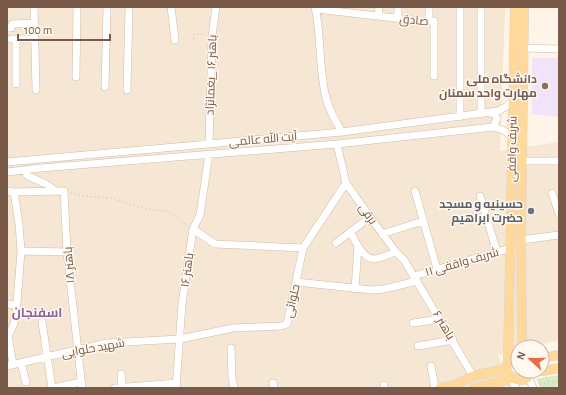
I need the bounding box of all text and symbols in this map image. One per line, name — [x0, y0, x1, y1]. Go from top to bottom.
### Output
street label: صادق — [399, 13, 429, 28]
scale bar — [18, 16, 110, 42]
text: 100 m — [24, 24, 52, 36]
street label: باهنر ۱۶ _یغمانژاد — [204, 35, 219, 115]
place label: دانشگاه ملی مهارت واحد سمنان — [439, 73, 537, 101]
marker: دانشگاه ملی مهارت واحد سمنان — [540, 81, 550, 91]
street label: شریف واقفی — [505, 116, 520, 182]
street label: آیت الله عالمی — [228, 128, 299, 149]
place label: حسینیه و مسجد حضرت ابراهیم — [439, 198, 523, 226]
street label: برقی — [356, 201, 379, 227]
marker: حسینیه و مسجد حضرت ابراهیم — [526, 206, 536, 216]
street label: باهنر ۱۸ — [61, 246, 78, 284]
street label: شریف واقفی ۱۱ — [424, 246, 500, 279]
street label: باهنر ۱۶ — [179, 252, 196, 288]
street label: حلوائی — [282, 283, 303, 319]
district label: اسفنجان — [12, 307, 62, 320]
street label: باهنر ۶ — [430, 309, 457, 342]
street label: شهید حلوایی — [60, 337, 126, 360]
north arrow — [510, 339, 550, 379]
text: N — [515, 350, 528, 361]

